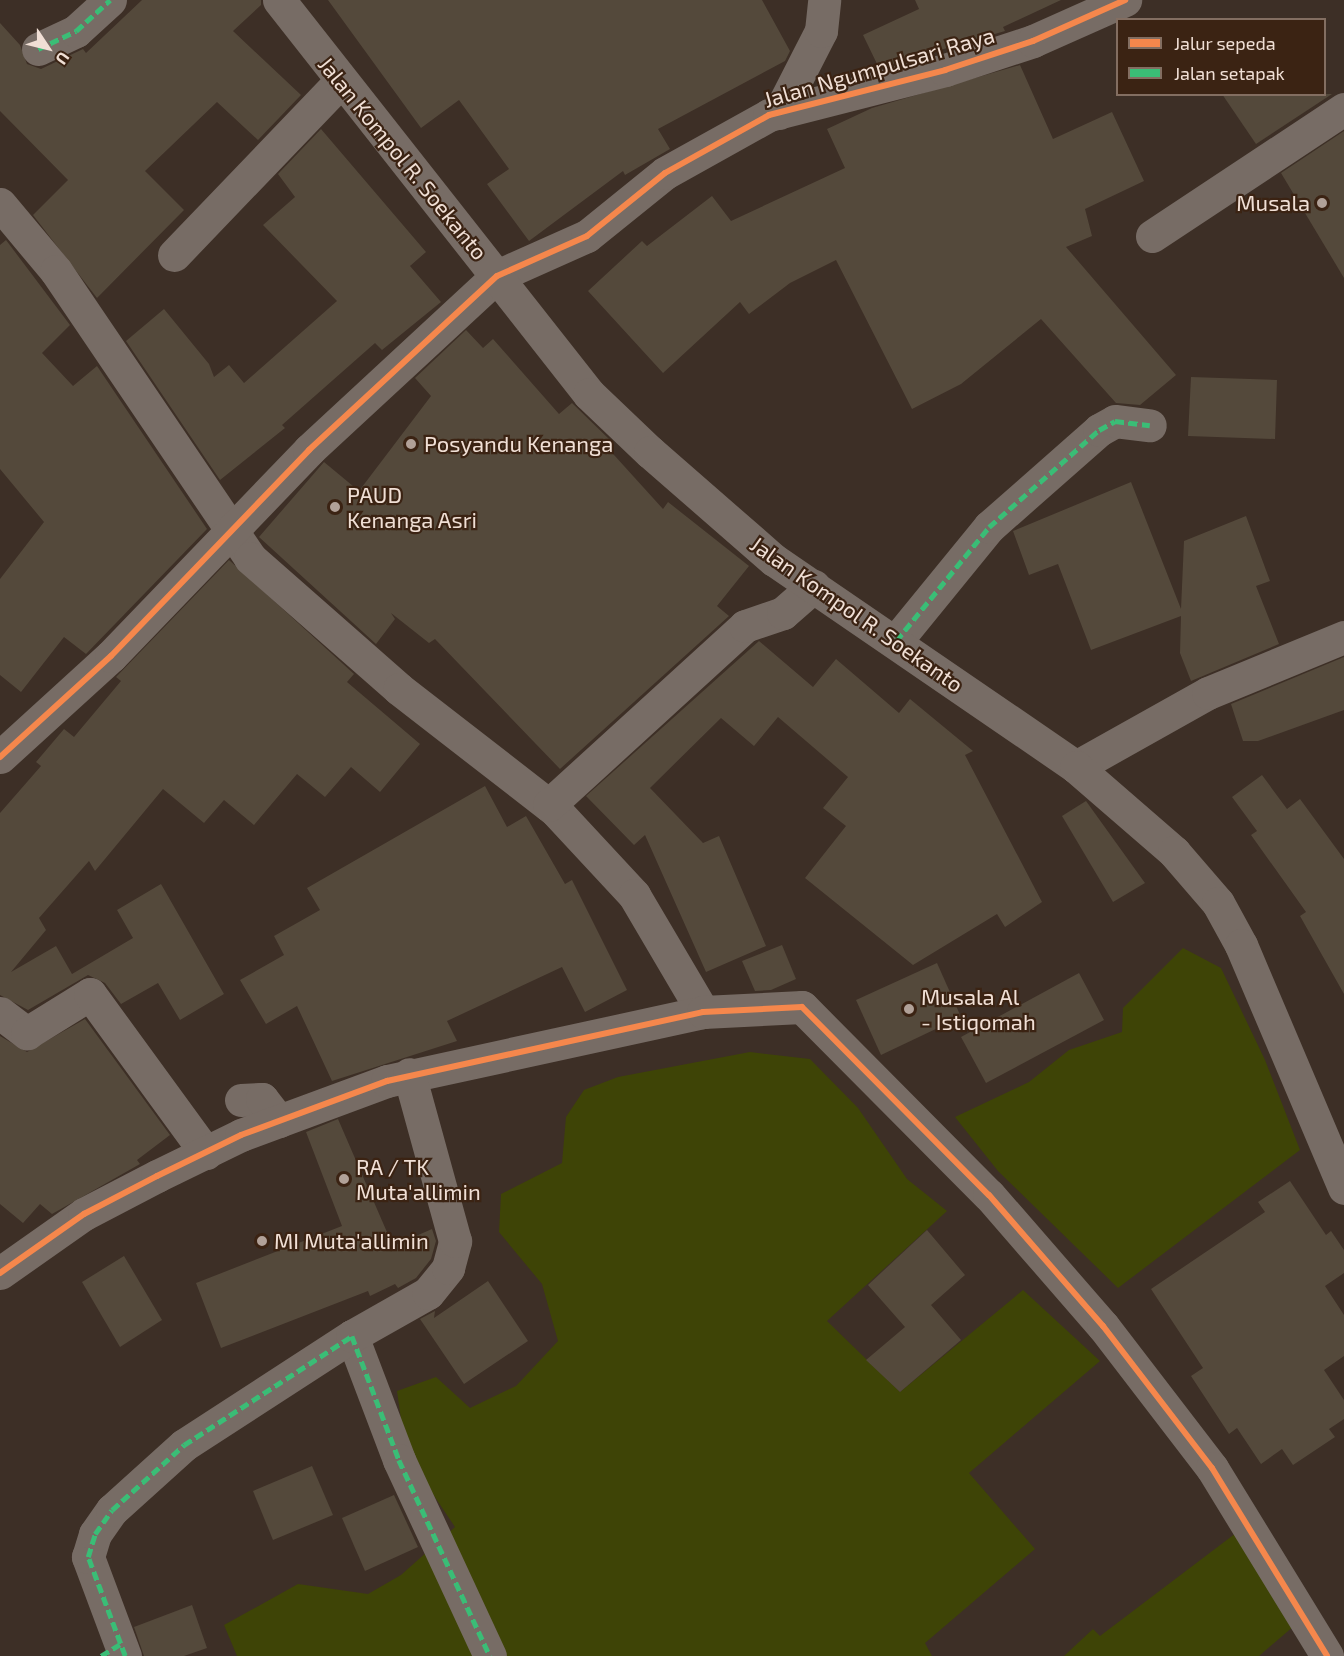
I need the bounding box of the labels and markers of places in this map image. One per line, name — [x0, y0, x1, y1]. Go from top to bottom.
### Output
place label: Musala — [1236, 190, 1310, 216]
marker: Musala — [1315, 196, 1329, 210]
place label: Posyandu Kenanga — [424, 431, 613, 457]
marker: Posyandu Kenanga — [402, 435, 420, 453]
place label: PAUD Kenanga Asri — [347, 481, 477, 532]
marker: PAUD Kenanga Asri — [328, 500, 342, 514]
place label: Musala Al - Istiqomah — [921, 983, 1036, 1034]
marker: Musala Al - Istiqomah — [902, 1002, 916, 1016]
place label: RA / TK Muta'allimin — [356, 1153, 481, 1204]
marker: RA / TK Muta'allimin — [337, 1172, 351, 1186]
place label: MI Muta'allimin — [274, 1228, 429, 1254]
marker: MI Muta'allimin — [255, 1234, 269, 1248]

